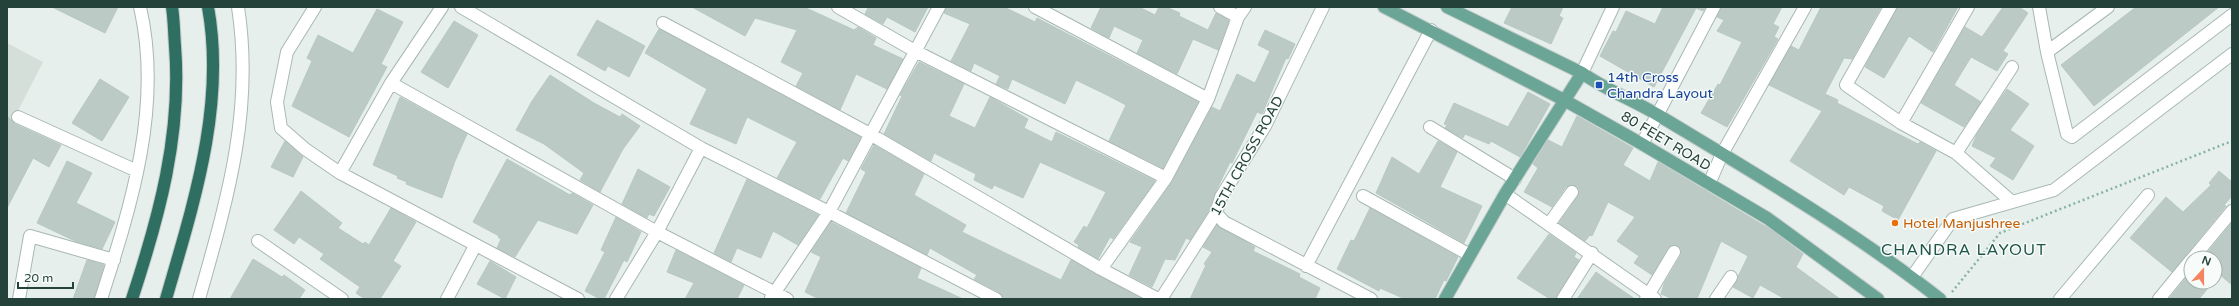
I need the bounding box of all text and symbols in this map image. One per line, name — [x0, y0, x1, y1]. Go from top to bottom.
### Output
place label: 14th Cross Chandra Layout — [1607, 69, 1714, 102]
marker: 14th Cross Chandra Layout — [1594, 80, 1604, 90]
street label: 15TH CROSS ROAD — [1207, 93, 1287, 219]
street label: 80 FEET ROAD — [1618, 107, 1714, 175]
place label: Hotel Manjushree — [1903, 215, 2020, 232]
marker: Hotel Manjushree — [1890, 218, 1900, 228]
district label: CHANDRA LAYOUT — [1881, 240, 2047, 260]
north arrow — [2183, 250, 2223, 290]
text: N — [2200, 253, 2213, 269]
scale bar — [18, 264, 73, 290]
text: 20 m — [24, 271, 53, 285]

